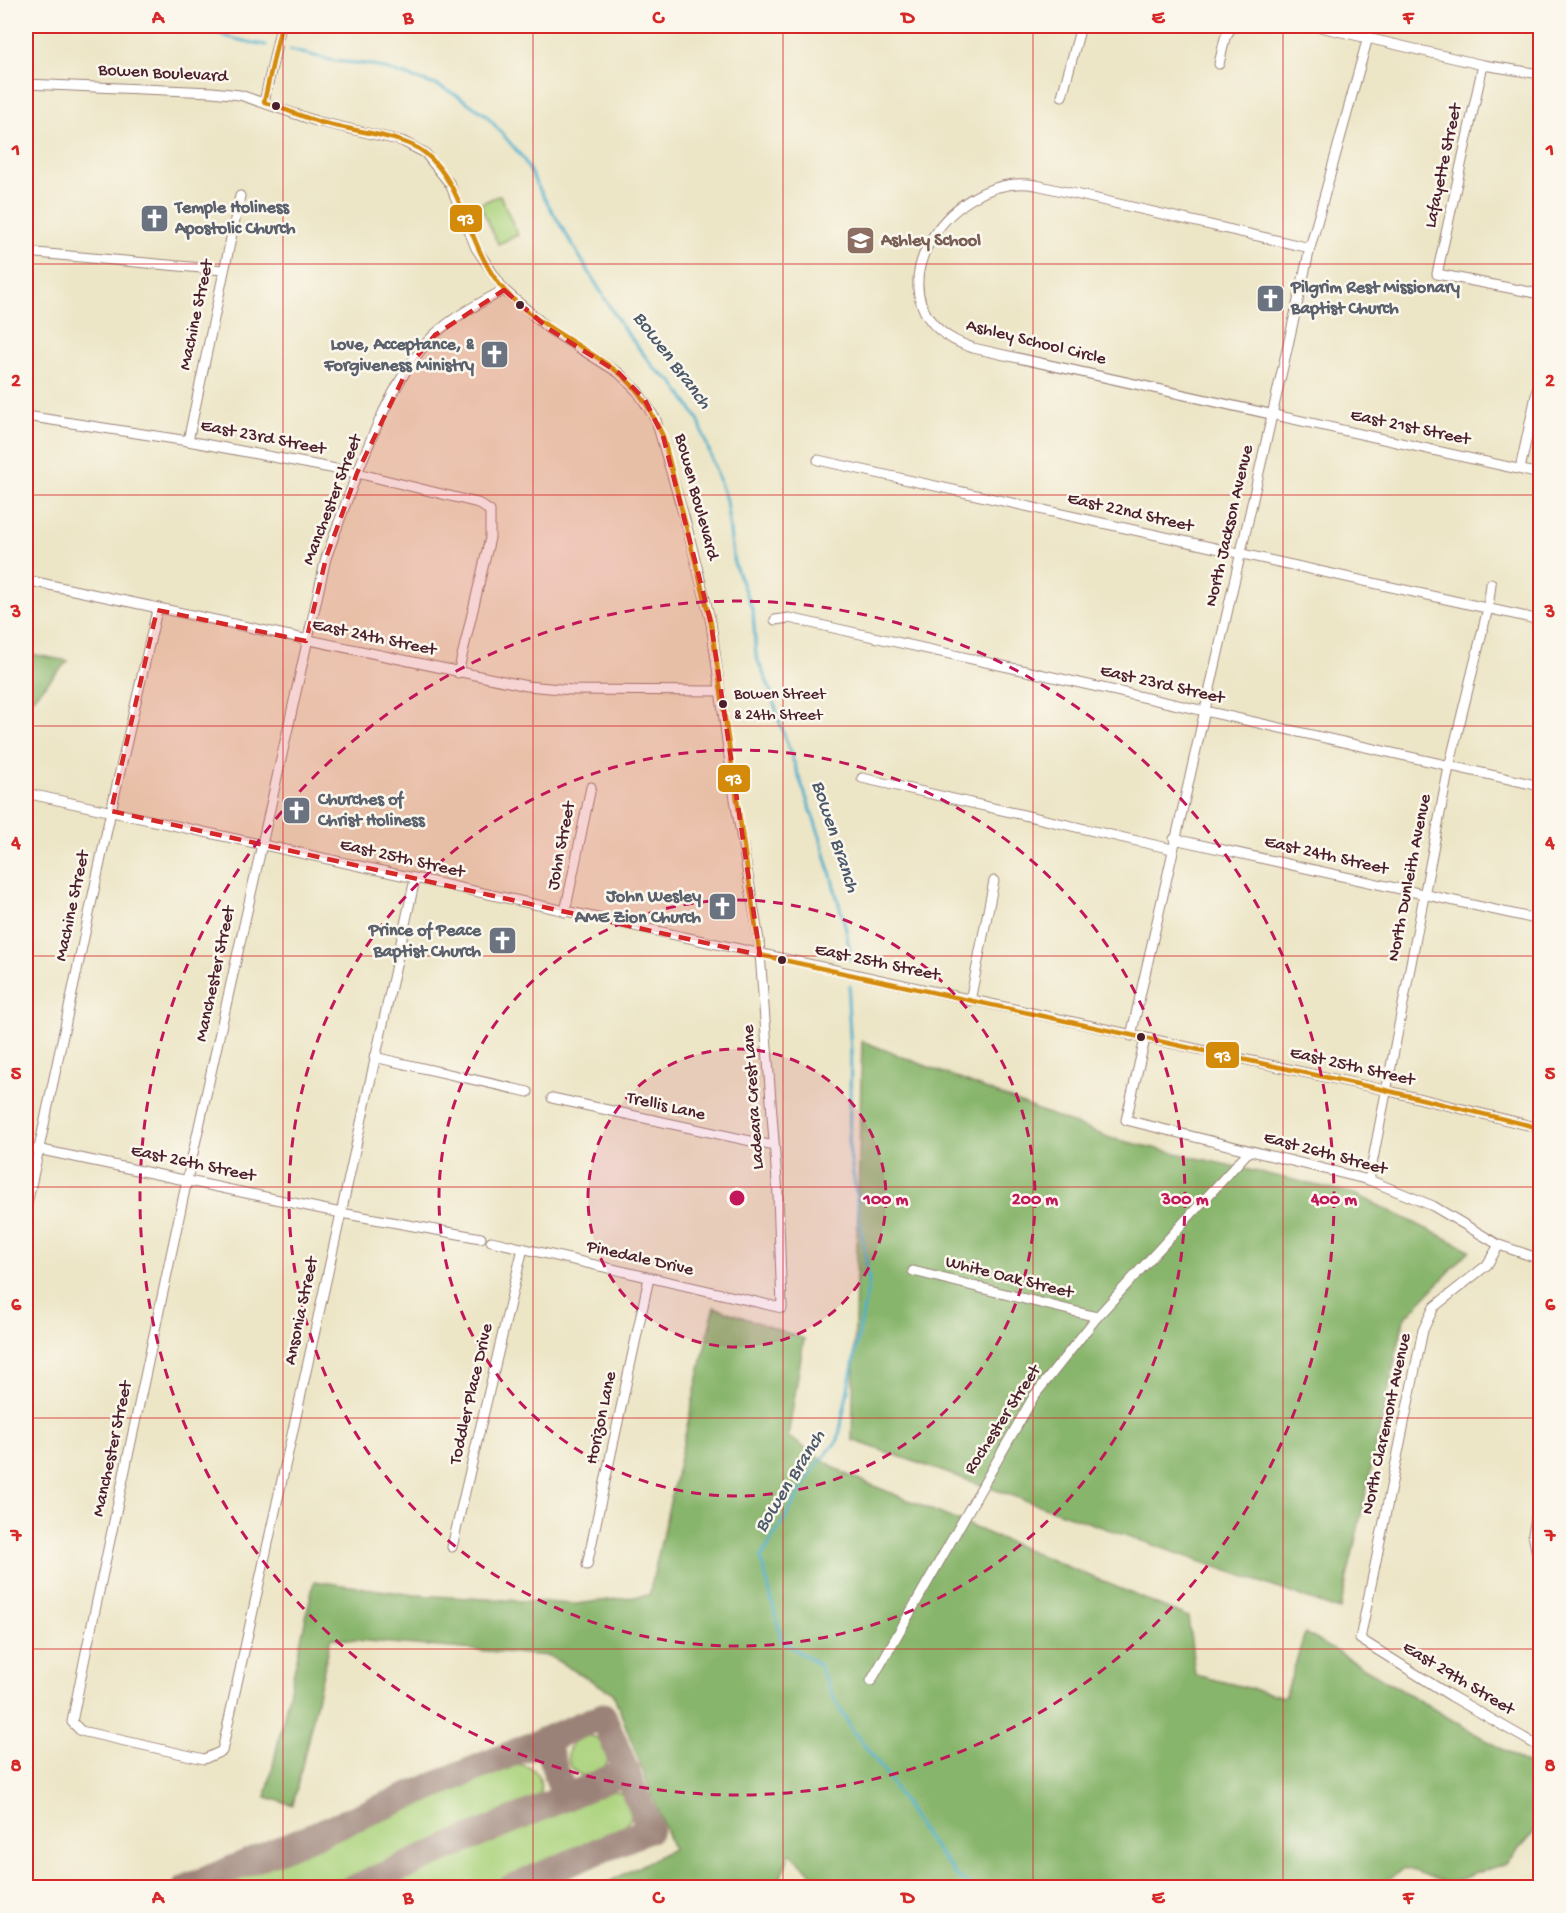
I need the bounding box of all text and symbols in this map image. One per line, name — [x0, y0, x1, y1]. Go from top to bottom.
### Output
text: A — [151, 8, 166, 31]
text: B — [402, 8, 414, 31]
text: C — [652, 8, 666, 31]
text: D — [899, 8, 915, 31]
text: E — [1152, 8, 1166, 31]
text: F — [1402, 8, 1415, 31]
street label: Bowen Boulevard — [97, 60, 230, 88]
unlabelled marker — [270, 100, 282, 112]
street label: Lafayette Street — [1421, 100, 1468, 230]
text: 1 — [11, 140, 20, 163]
text: 1 — [1545, 140, 1554, 163]
place label: Temple Holiness Apostolic Church — [173, 198, 296, 240]
church icon: Temple Holiness Apostolic Church — [138, 202, 170, 234]
line badge: 93 — [449, 204, 483, 233]
text: 93 — [457, 212, 474, 231]
school or university icon: Ashley School — [844, 225, 876, 257]
place label: Ashley School — [880, 231, 981, 252]
street label: Machine Street — [175, 256, 219, 372]
place label: Pilgrim Rest Missionary Baptist Church — [1290, 278, 1460, 320]
church icon: Pilgrim Rest Missionary Baptist Church — [1254, 282, 1286, 314]
unlabelled marker — [514, 299, 526, 311]
water label: Bowen Branch — [627, 308, 715, 414]
street label: Ashley School Circle — [964, 315, 1109, 371]
place label: Love, Acceptance, & Forgiveness Ministry — [323, 335, 475, 377]
church icon: Love, Acceptance, & Forgiveness Ministry — [479, 339, 511, 371]
text: 2 — [11, 371, 21, 394]
text: 2 — [1545, 371, 1555, 394]
street label: East 21st Street — [1348, 405, 1473, 451]
street label: East 23rd Street — [199, 416, 329, 461]
street label: Manchester Street — [298, 430, 368, 568]
street label: Bowen Boulevard — [669, 431, 723, 564]
street label: North Jackson Avenue — [1201, 442, 1259, 609]
street label: East 22nd Street — [1065, 488, 1197, 538]
text: 3 — [10, 602, 21, 625]
text: 3 — [1544, 602, 1555, 625]
street label: East 24th Street — [310, 615, 439, 662]
street label: East 23rd Street — [1098, 661, 1228, 710]
place label: Bowen Street & 24th Street — [733, 686, 827, 726]
marker: Bowen Street & 24th Street — [717, 698, 729, 710]
line badge: 93 — [717, 764, 751, 793]
text: 93 — [725, 772, 742, 791]
water label: Bowen Branch — [805, 778, 863, 896]
place label: Churches of Christ Holiness — [317, 790, 426, 832]
street label: North Dunleith Avenue — [1383, 792, 1437, 963]
church icon: Churches of Christ Holiness — [281, 794, 313, 826]
street label: John Street — [543, 799, 581, 892]
street label: East 24th Street — [1262, 832, 1391, 881]
text: 4 — [10, 833, 21, 856]
text: 4 — [1544, 833, 1555, 856]
street label: East 25th Street — [338, 834, 468, 884]
street label: Machine Street — [51, 847, 95, 963]
place label: John Wesley AME Zion Church — [574, 887, 701, 929]
church icon: John Wesley AME Zion Church — [706, 891, 738, 923]
street label: Manchester Street — [191, 903, 241, 1044]
place label: Prince of Peace Baptist Church — [368, 921, 482, 963]
church icon: Prince of Peace Baptist Church — [486, 925, 518, 957]
street label: East 25th Street — [813, 940, 943, 987]
unlabelled marker — [776, 954, 788, 966]
street label: Ladeara Crest Lane — [738, 1023, 770, 1170]
unlabelled marker — [1135, 1031, 1147, 1043]
line badge: 93 — [1205, 1041, 1240, 1069]
street label: East 25th Street — [1288, 1042, 1418, 1092]
text: 93 — [1214, 1049, 1231, 1068]
text: 5 — [11, 1064, 22, 1087]
text: 5 — [1545, 1064, 1556, 1087]
street label: Trellis Lane — [624, 1088, 708, 1126]
street label: East 26th Street — [1261, 1127, 1390, 1181]
street label: East 26th Street — [129, 1141, 259, 1188]
centre of rings — [727, 1188, 747, 1208]
text: 100 m — [863, 1190, 909, 1211]
text: 200 m — [1012, 1190, 1058, 1211]
text: 300 m — [1161, 1190, 1209, 1211]
text: 400 m — [1310, 1190, 1357, 1211]
street label: Pinedale Drive — [584, 1236, 696, 1282]
street label: White Oak Street — [943, 1252, 1077, 1304]
street label: Ansonia Street — [280, 1253, 324, 1367]
text: 6 — [11, 1295, 22, 1318]
text: 6 — [1545, 1295, 1556, 1318]
street label: Toddler Place Drive — [445, 1321, 499, 1468]
street label: North Claremont Avenue — [1358, 1331, 1417, 1516]
street label: Rochester Street — [960, 1360, 1047, 1478]
street label: Horizon Lane — [582, 1369, 622, 1466]
street label: Manchester Street — [88, 1378, 138, 1519]
water label: Bowen Branch — [750, 1426, 832, 1537]
text: 7 — [10, 1526, 23, 1549]
text: 7 — [1544, 1526, 1557, 1549]
street label: East 29th Street — [1398, 1637, 1519, 1721]
text: 8 — [11, 1756, 22, 1779]
text: 8 — [1545, 1756, 1556, 1779]
text: A — [151, 1888, 166, 1911]
text: B — [402, 1888, 414, 1911]
text: C — [652, 1888, 666, 1911]
text: D — [899, 1888, 915, 1911]
text: E — [1152, 1888, 1166, 1911]
text: F — [1402, 1888, 1415, 1911]

